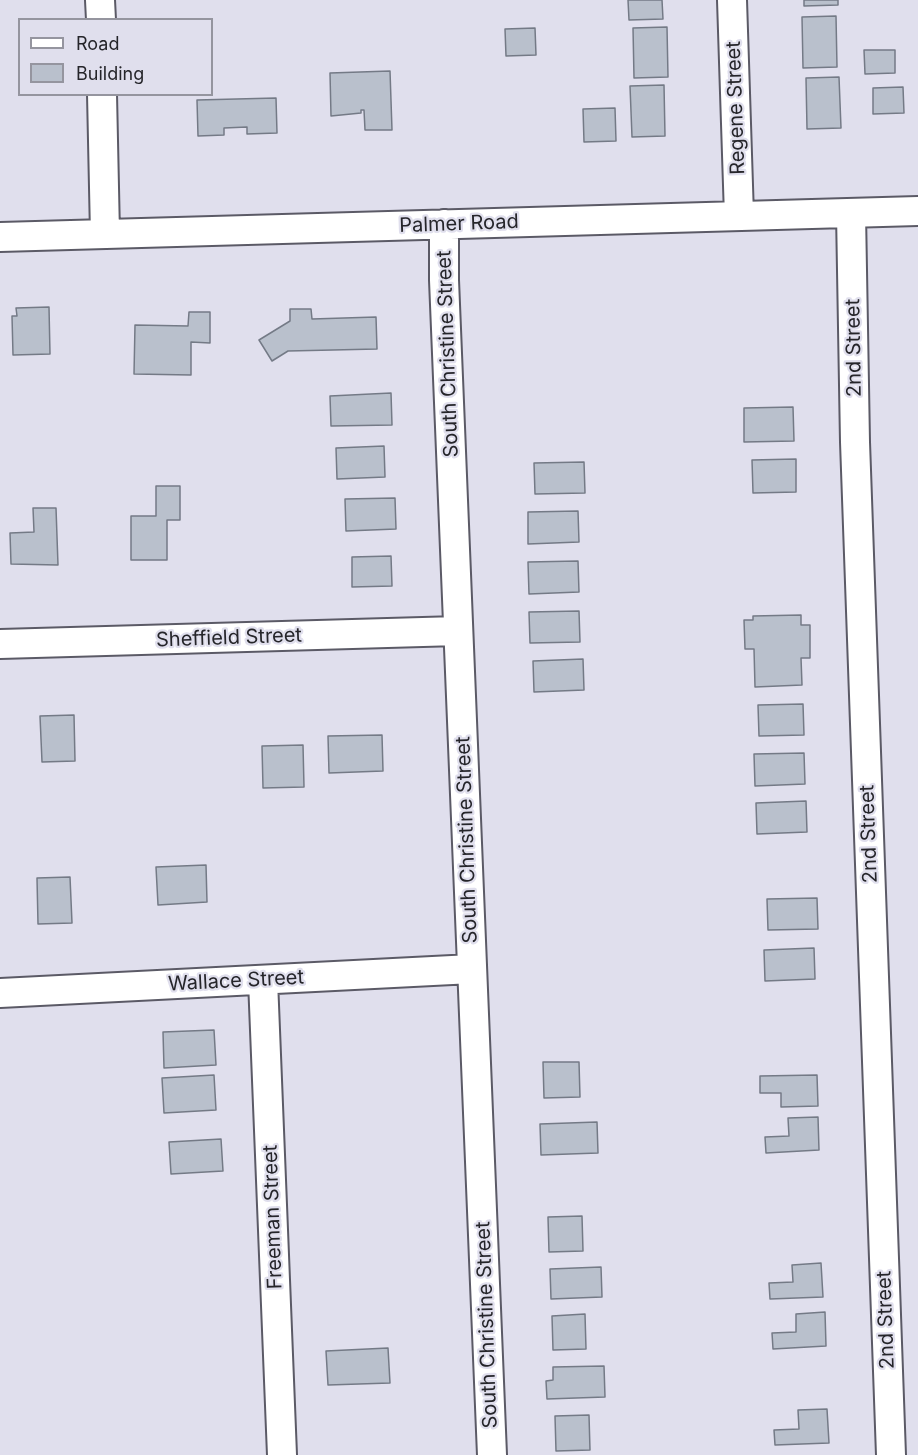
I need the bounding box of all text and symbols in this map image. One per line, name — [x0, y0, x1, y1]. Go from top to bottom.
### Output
legend — [18, 18, 213, 96]
text: Road — [76, 33, 119, 54]
street label: Regene Street — [722, 41, 750, 175]
text: Building — [76, 63, 144, 84]
street label: Palmer Road — [399, 210, 519, 238]
street label: South Christine Street — [432, 250, 464, 458]
street label: 2nd Street — [841, 299, 867, 397]
street label: Sheffield Street — [156, 623, 302, 653]
street label: South Christine Street — [451, 736, 483, 944]
street label: 2nd Street — [855, 784, 883, 884]
street label: Wallace Street — [167, 965, 305, 997]
street label: Freeman Street — [258, 1144, 288, 1290]
street label: South Christine Street — [471, 1221, 503, 1429]
street label: 2nd Street — [872, 1270, 900, 1370]

